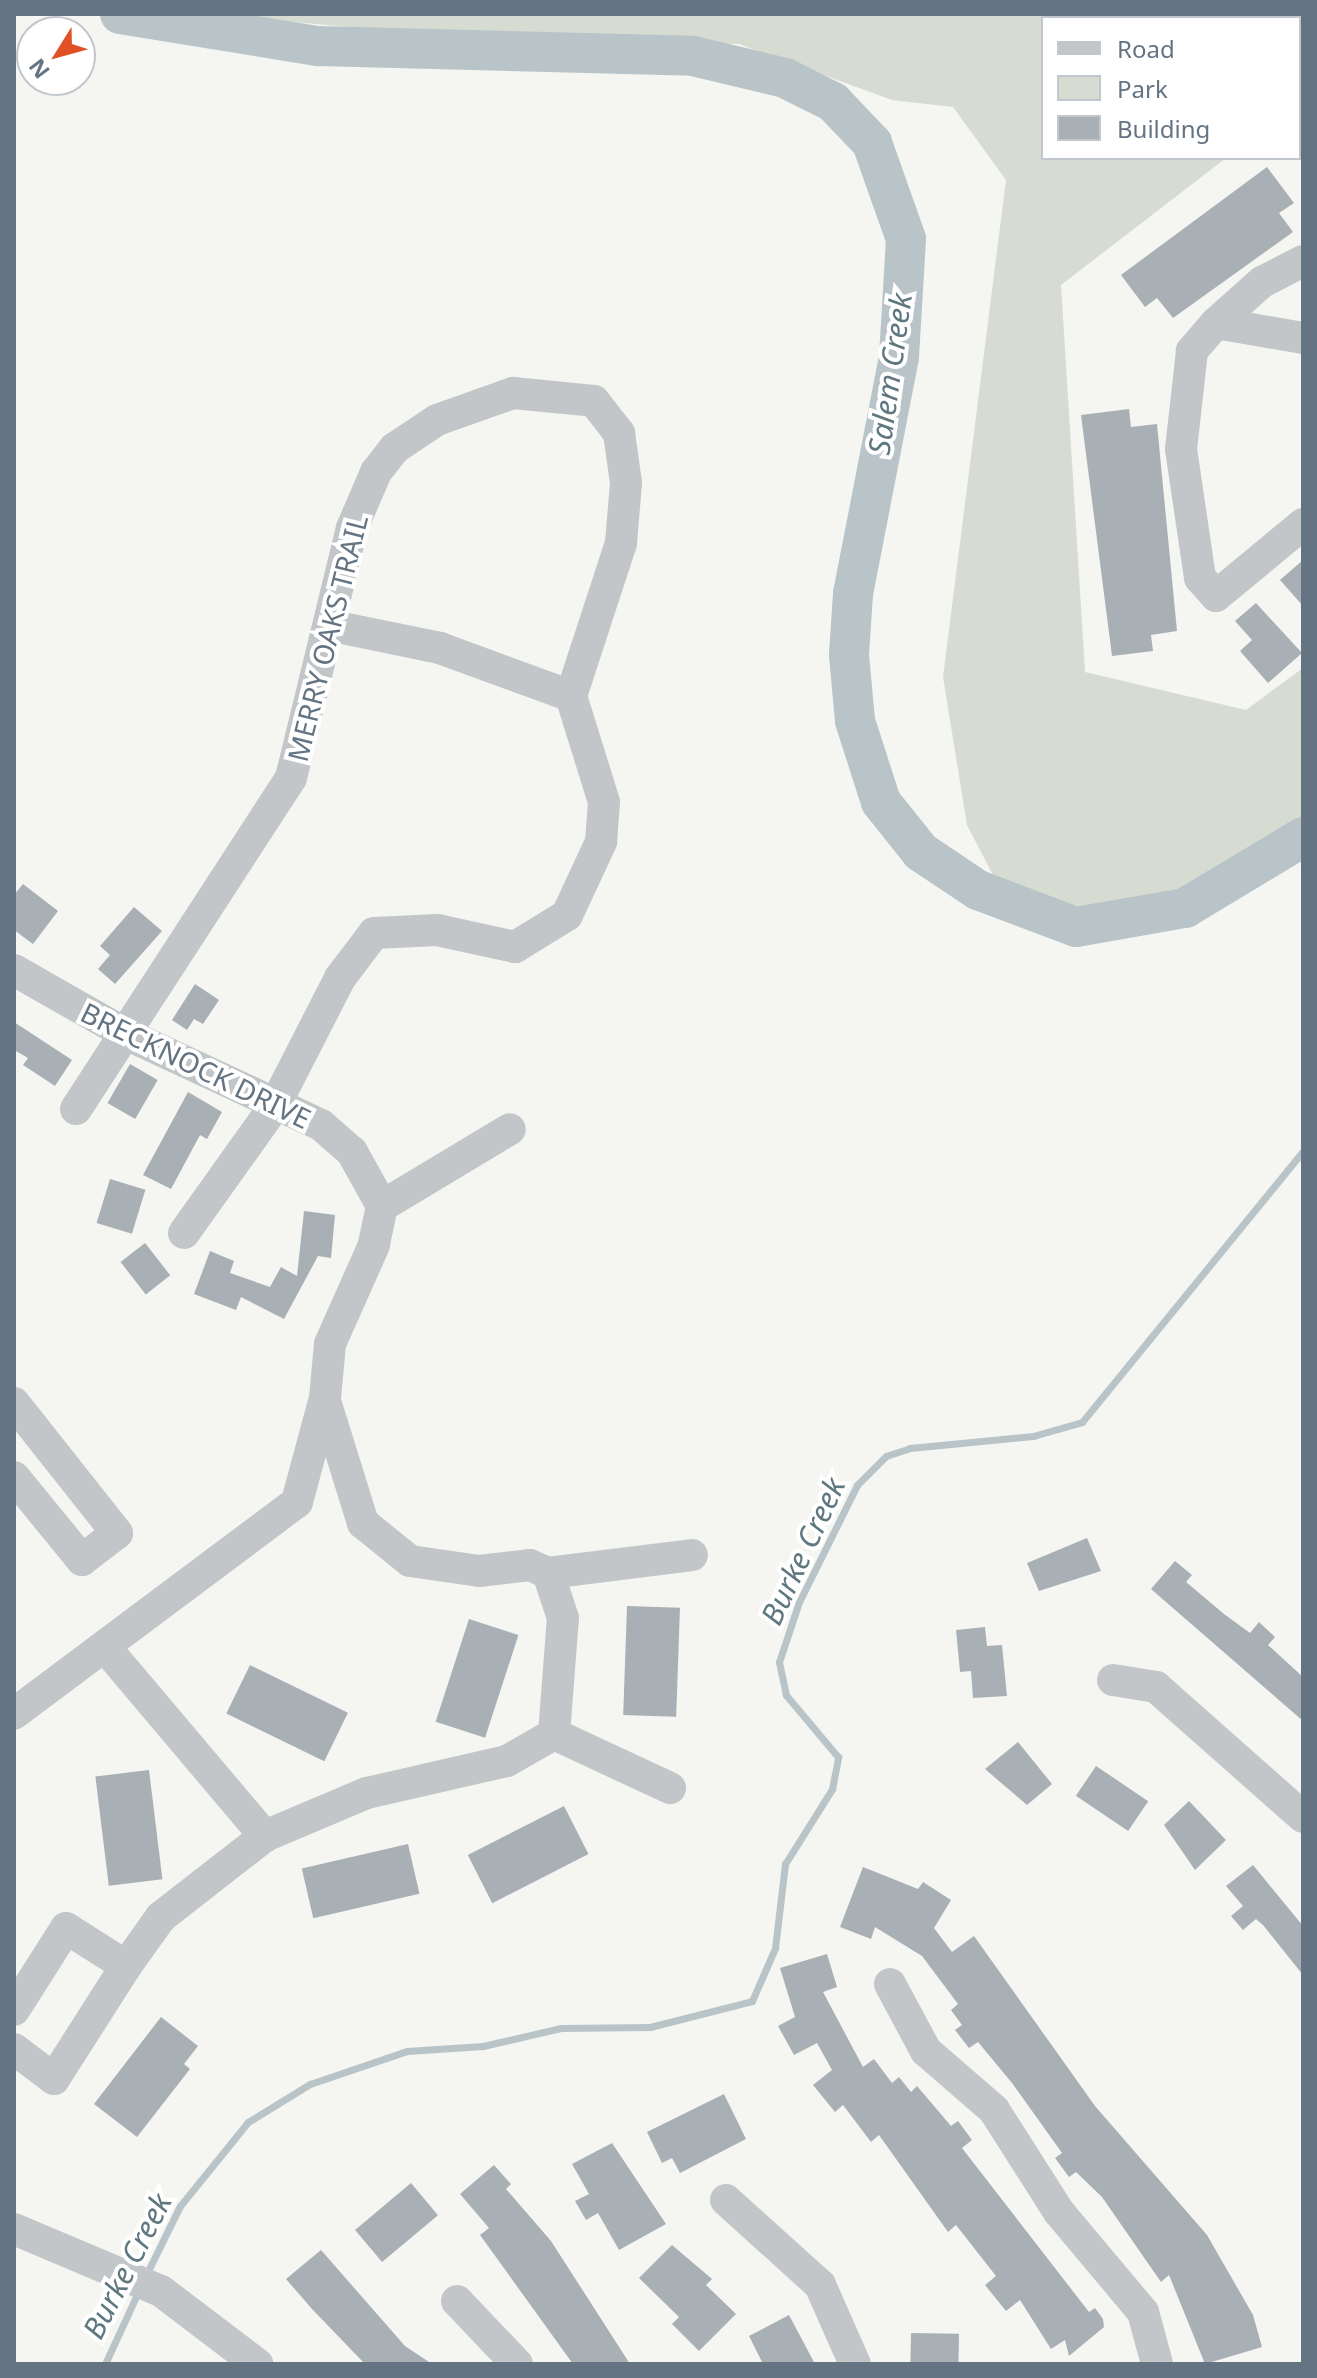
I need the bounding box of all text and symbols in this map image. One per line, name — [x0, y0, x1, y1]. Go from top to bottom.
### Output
north arrow — [16, 16, 96, 96]
legend — [1041, 16, 1301, 160]
text: Road — [1117, 32, 1175, 65]
text: N — [21, 53, 56, 85]
text: Park — [1117, 72, 1168, 105]
text: Building — [1117, 112, 1210, 145]
water label: Salem Creek — [861, 291, 919, 457]
street label: MERRY OAKS TRAIL — [280, 511, 374, 765]
street label: BRECKNOCK DRIVE — [76, 995, 316, 1135]
water label: Burke Creek — [753, 1472, 853, 1630]
water label: Burke Creek — [75, 2187, 179, 2345]

